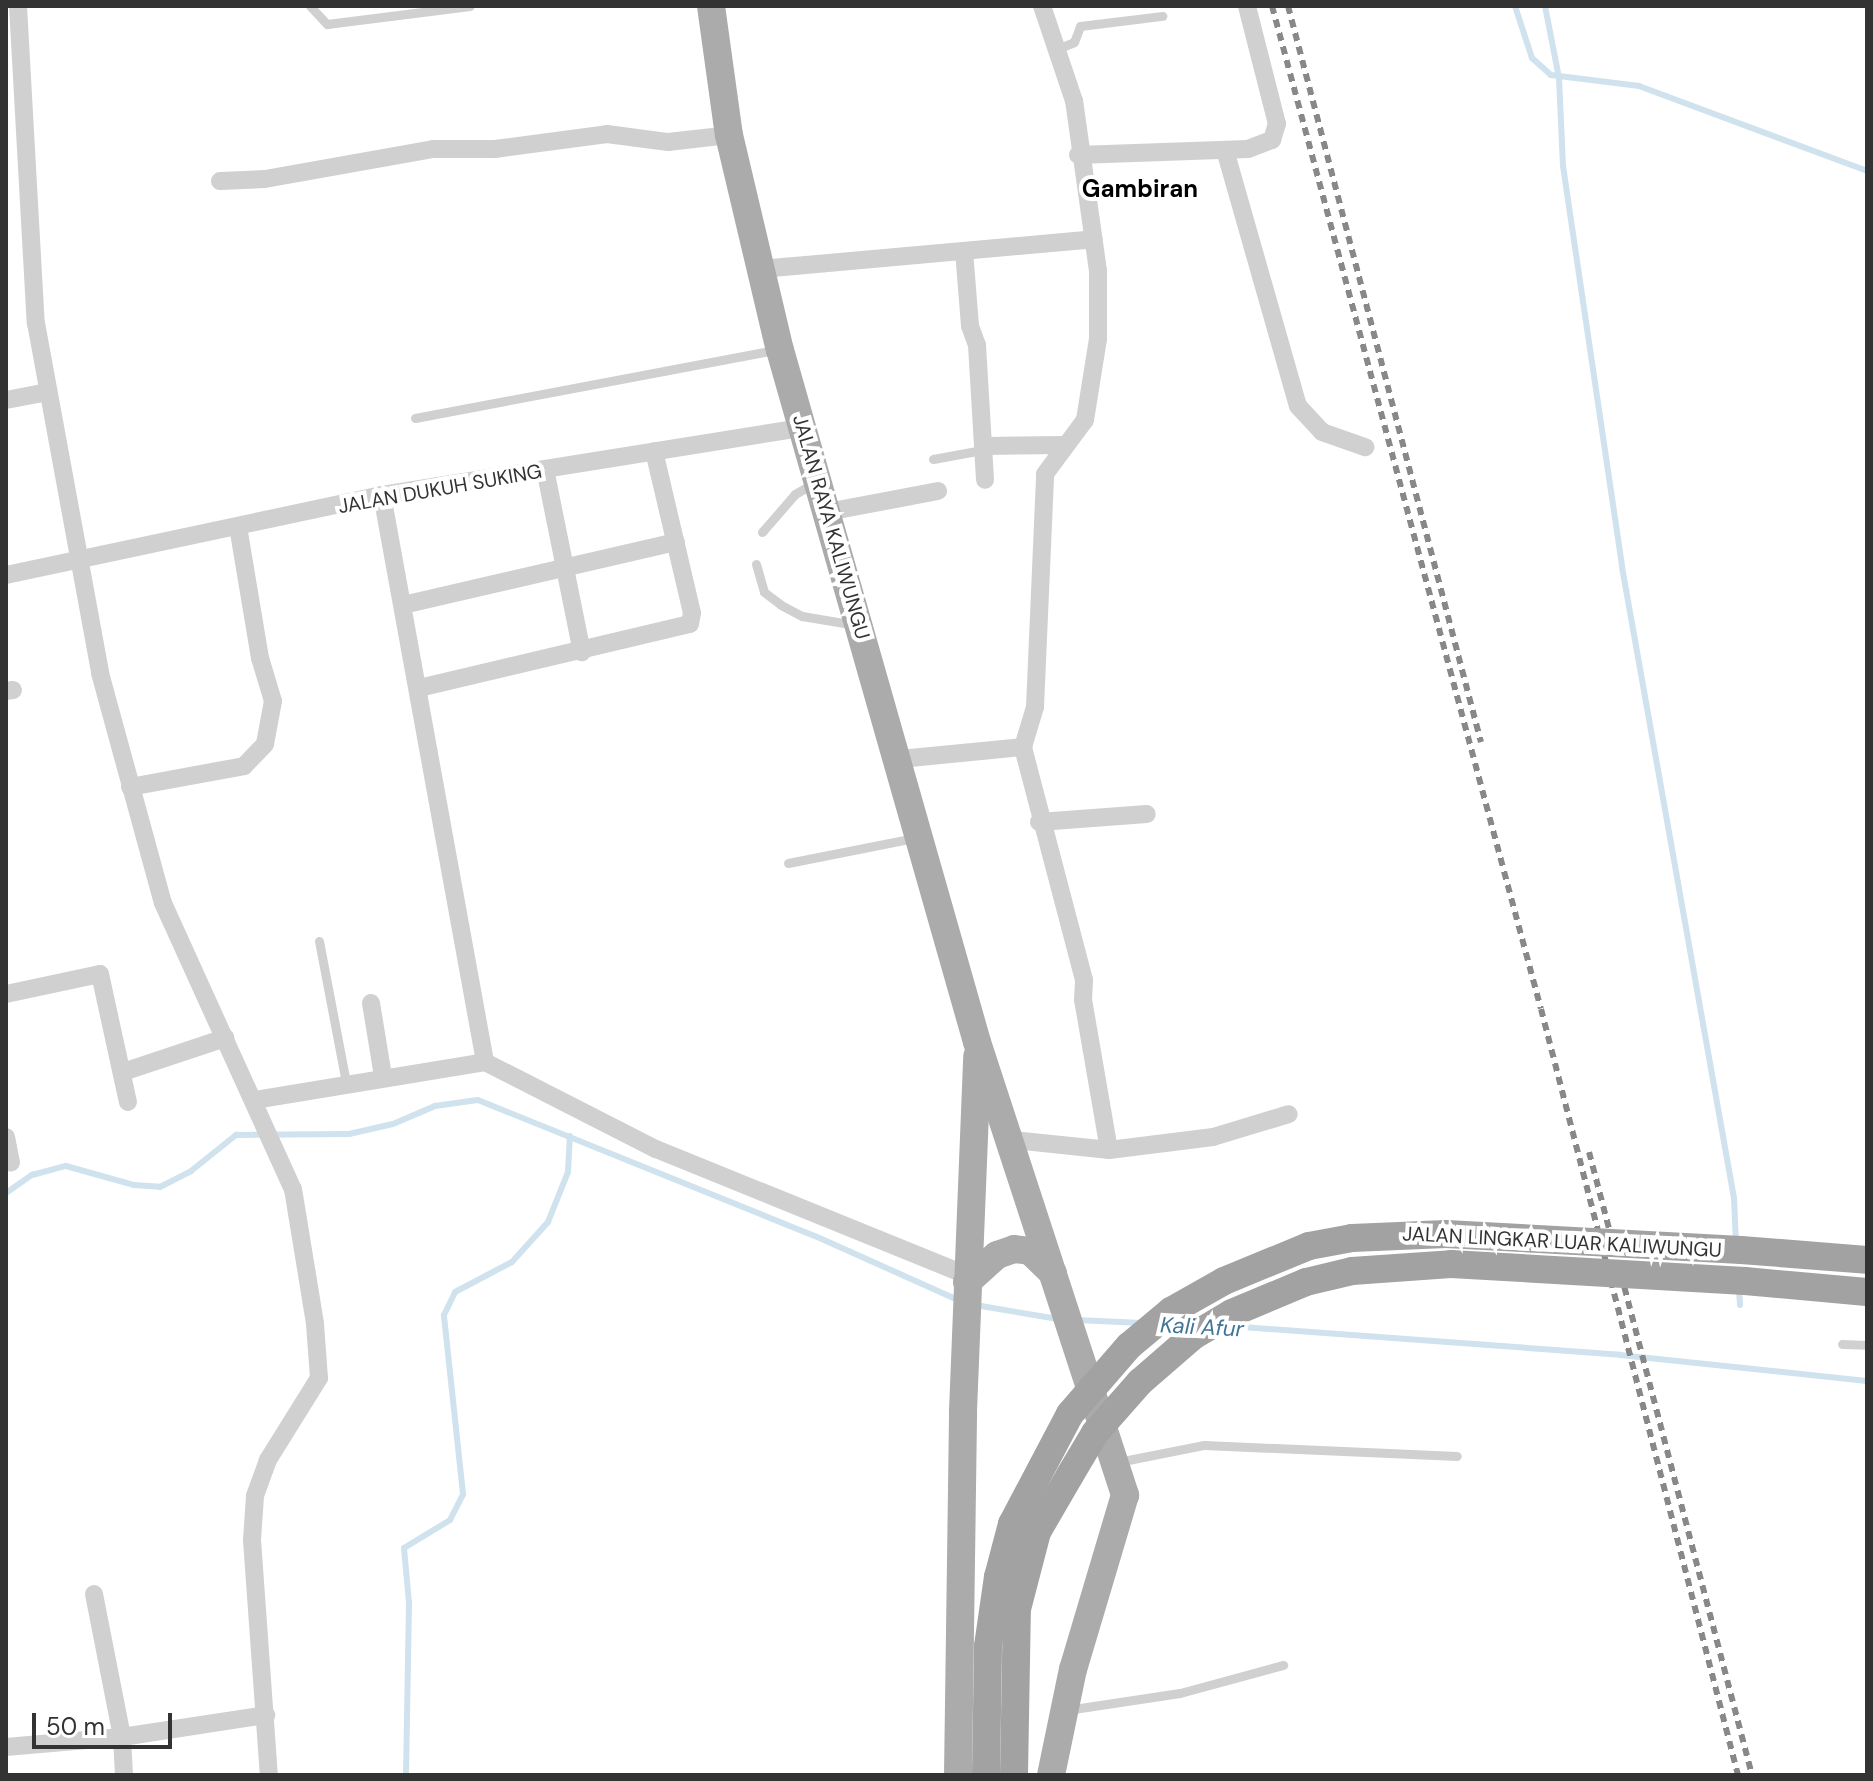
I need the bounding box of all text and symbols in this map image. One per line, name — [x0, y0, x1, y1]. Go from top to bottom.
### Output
district label: Gambiran — [1082, 175, 1198, 203]
street label: JALAN RAYA KALIWUNGU — [787, 412, 875, 642]
street label: JALAN DUKUH SUKING — [336, 459, 544, 519]
street label: JALAN LINGKAR LUAR KALIWUNGU — [1402, 1222, 1722, 1262]
water label: Kali Afur — [1160, 1312, 1244, 1342]
scale bar — [36, 1697, 176, 1747]
text: 50 m — [46, 1711, 105, 1742]

